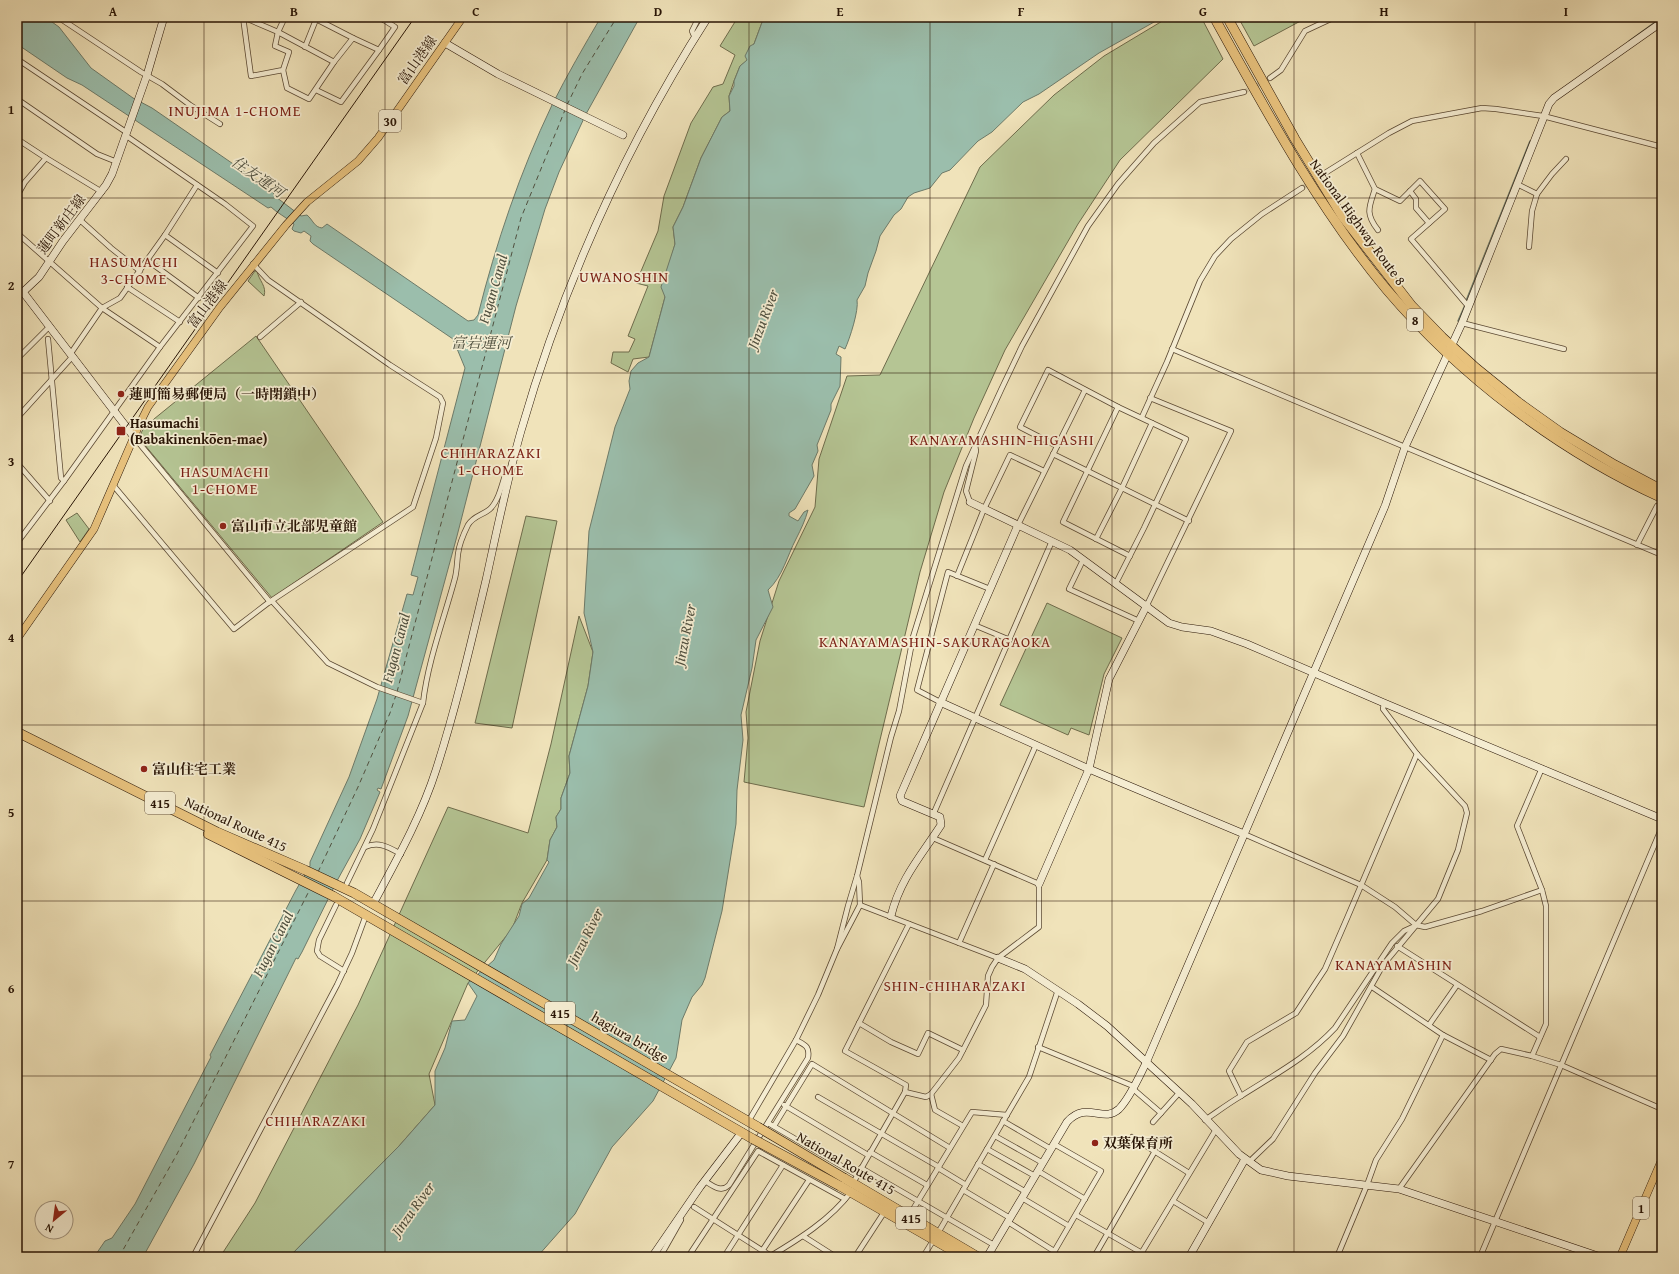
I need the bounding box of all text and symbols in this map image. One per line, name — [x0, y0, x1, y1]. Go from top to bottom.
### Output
text: A — [109, 2, 118, 21]
text: B — [290, 2, 298, 21]
text: C — [472, 2, 480, 21]
text: D — [654, 2, 662, 21]
text: E — [837, 2, 844, 21]
text: F — [1018, 2, 1025, 21]
text: G — [1199, 2, 1207, 21]
text: H — [1379, 2, 1389, 21]
text: I — [1564, 2, 1568, 21]
street label: 富山港線 — [393, 31, 441, 89]
text: 1 — [8, 100, 14, 119]
district label: INUJIMA 1-CHOME — [169, 100, 301, 121]
road number: 30 — [379, 110, 401, 132]
water label: 住友運河 — [228, 151, 291, 204]
street label: National Highway Route 8 — [1305, 155, 1411, 290]
street label: 蓮町新庄線 — [32, 190, 90, 258]
district label: HASUMACHI 3-CHOME — [89, 251, 179, 289]
water label: Fugan Canal — [472, 251, 513, 327]
district label: UWANOSHIN — [579, 266, 669, 287]
text: 2 — [8, 276, 15, 295]
street label: 富山港線 — [182, 276, 232, 332]
water label: Jinzu River — [740, 286, 784, 355]
road number: 8 — [1407, 309, 1423, 331]
water label: 富岩運河 — [451, 332, 514, 353]
place label: 蓮町簡易郵便局（一時閉鎖中） — [129, 384, 325, 404]
marker: 蓮町簡易郵便局（一時閉鎖中） — [116, 389, 126, 399]
place label: Hasumachi (Babakinenkōen-mae) — [130, 413, 268, 449]
marker: Hasumachi (Babakinenkōen-mae) — [115, 425, 127, 437]
district label: KANAYAMASHIN-HIGASHI — [909, 429, 1095, 450]
district label: CHIHARAZAKI 1-CHOME — [440, 442, 542, 480]
text: 3 — [8, 452, 14, 471]
district label: HASUMACHI 1-CHOME — [180, 461, 270, 499]
place label: 富山市立北部児童館 — [231, 516, 357, 536]
marker: 富山市立北部児童館 — [218, 521, 228, 531]
water label: Jinzu River — [668, 602, 701, 670]
water label: Fugan Canal — [376, 611, 415, 686]
text: 4 — [8, 628, 15, 647]
district label: KANAYAMASHIN-SAKURAGAOKA — [819, 631, 1051, 652]
place label: 富山住宅工業 — [152, 759, 236, 779]
marker: 富山住宅工業 — [139, 764, 149, 774]
road number: 415 — [145, 792, 175, 814]
street label: National Route 415 — [182, 792, 290, 856]
text: 5 — [8, 803, 15, 822]
water label: Jinzu River — [560, 904, 608, 972]
water label: Fugan Canal — [247, 907, 298, 981]
district label: KANAYAMASHIN — [1335, 954, 1453, 975]
district label: SHIN-CHIHARAZAKI — [884, 975, 1026, 996]
text: 6 — [8, 979, 15, 998]
road number: 415 — [545, 1002, 575, 1024]
street label: hagiura bridge — [588, 1007, 673, 1067]
district label: CHIHARAZAKI — [265, 1110, 367, 1131]
street label: National Route 415 — [793, 1127, 899, 1199]
place label: 双葉保育所 — [1103, 1133, 1173, 1153]
marker: 双葉保育所 — [1090, 1138, 1100, 1148]
text: 7 — [8, 1155, 15, 1174]
water label: Jinzu River — [384, 1177, 440, 1243]
road number: 1 — [1633, 1197, 1649, 1219]
north arrow — [34, 1200, 74, 1240]
road number: 415 — [896, 1207, 926, 1229]
text: N — [41, 1220, 56, 1238]

